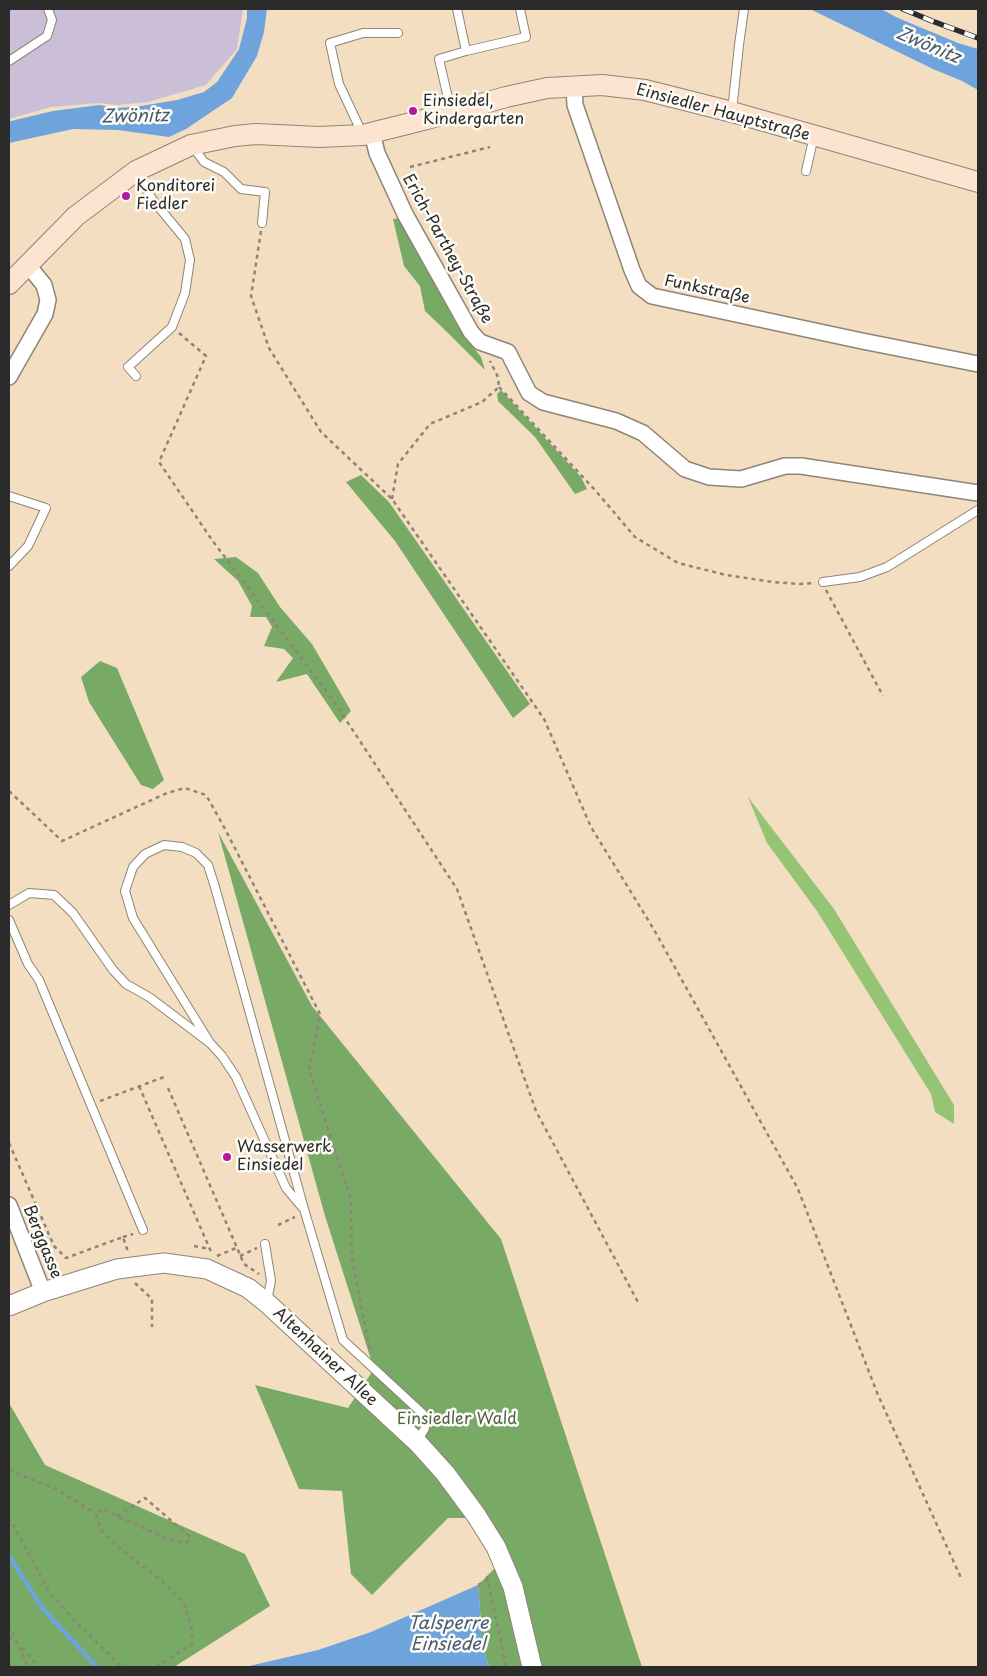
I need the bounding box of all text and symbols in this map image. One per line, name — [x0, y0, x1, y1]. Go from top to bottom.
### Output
water label: Zwönitz — [893, 23, 963, 69]
street label: Einsiedler Hauptstraße — [634, 81, 812, 145]
place label: Einsiedel, Kindergarten — [423, 92, 524, 130]
marker: Einsiedel, Kindergarten — [407, 105, 419, 117]
water label: Zwönitz — [101, 106, 169, 128]
street label: Erich-Parthey-Straße — [398, 171, 496, 327]
place label: Konditorei Fiedler — [136, 177, 215, 215]
marker: Konditorei Fiedler — [120, 190, 132, 202]
street label: Funkstraße — [662, 272, 752, 308]
place label: Wasserwerk Einsiedel — [237, 1138, 332, 1176]
marker: Wasserwerk Einsiedel — [221, 1151, 233, 1163]
street label: Berggasse — [19, 1202, 65, 1282]
street label: Altenhainer Allee — [269, 1304, 381, 1410]
park label: Einsiedler Wald — [397, 1410, 517, 1430]
water label: Talsperre Einsiedel — [408, 1613, 488, 1656]

